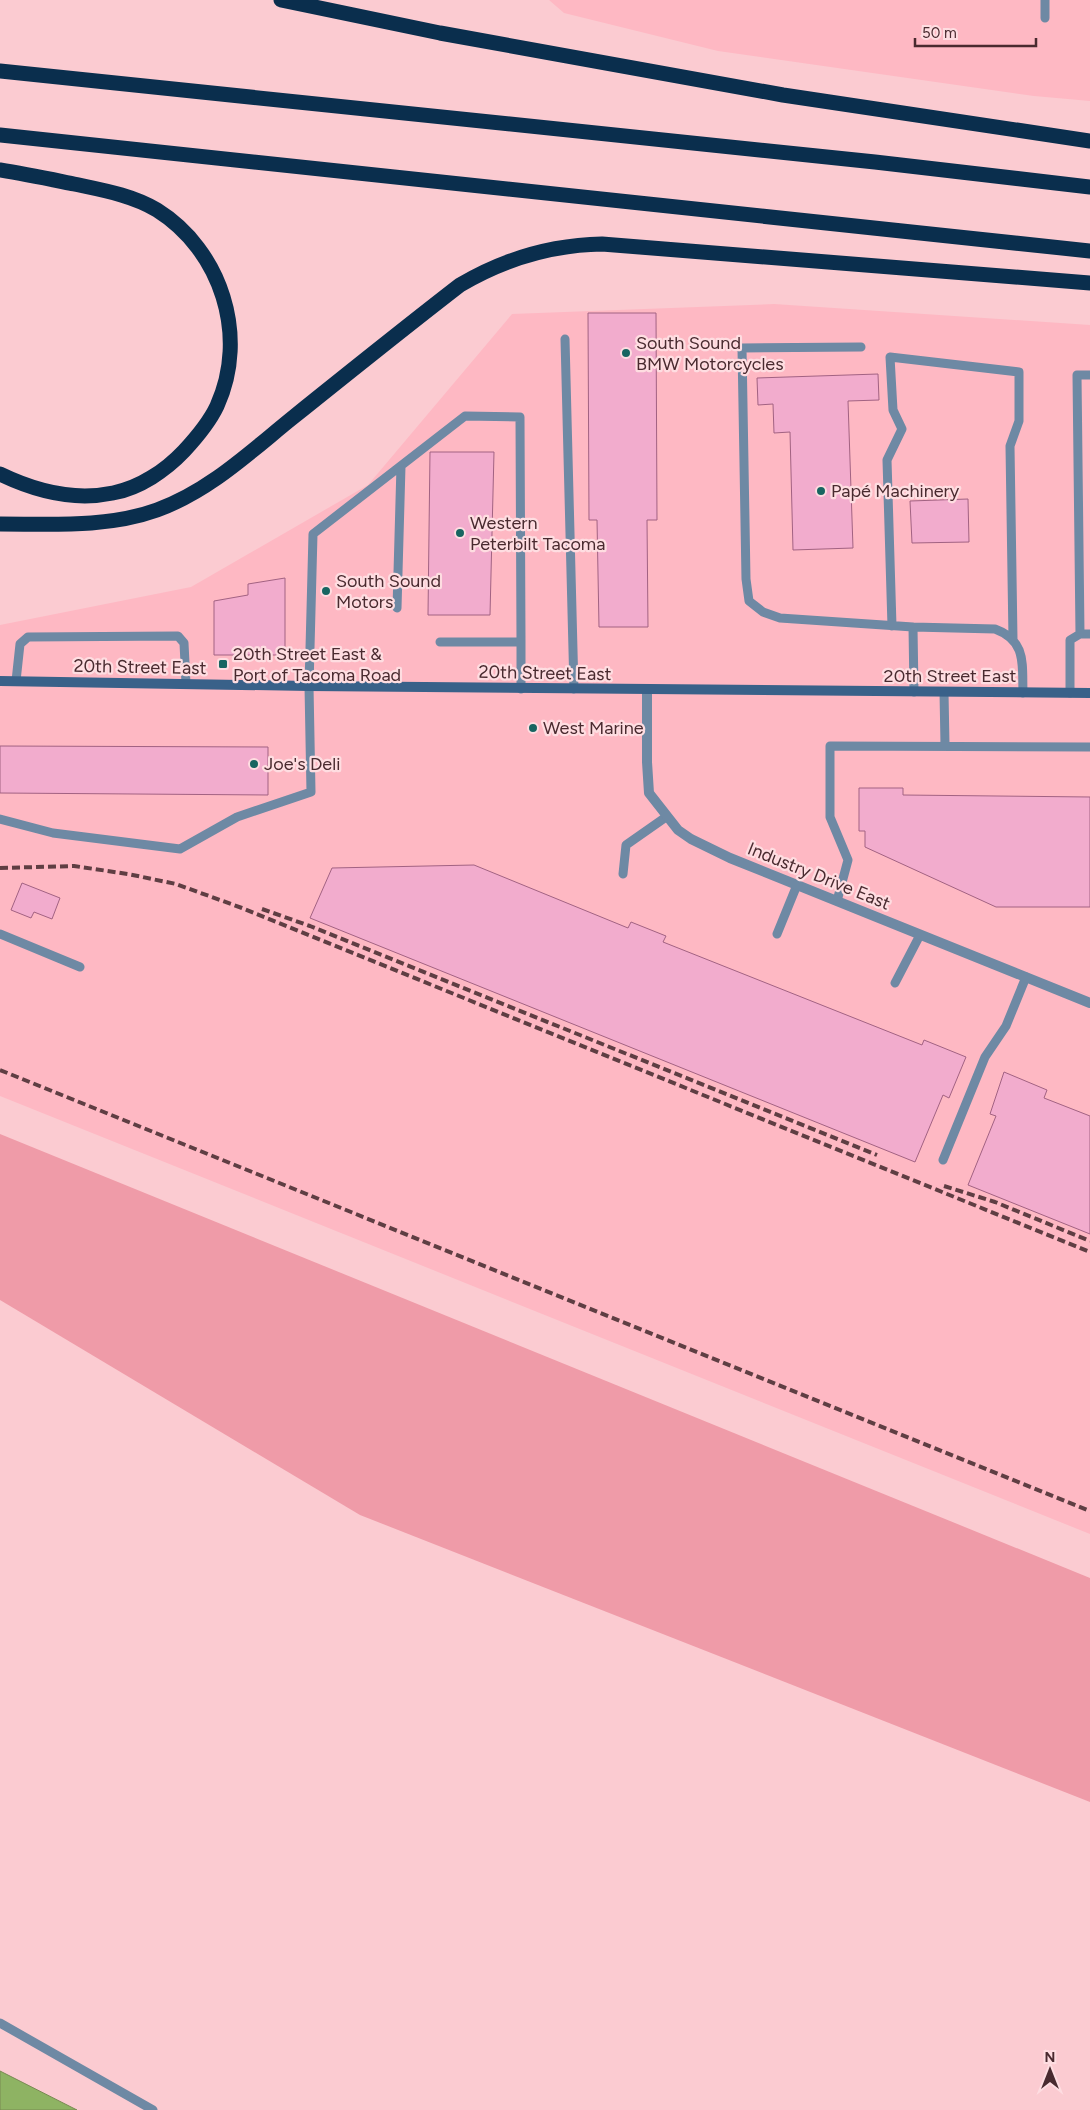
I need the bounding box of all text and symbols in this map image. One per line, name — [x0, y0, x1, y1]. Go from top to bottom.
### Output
scale bar — [915, 15, 1036, 47]
text: 50 m — [922, 24, 957, 42]
place label: South Sound BMW Motorcycles — [636, 332, 784, 375]
marker: South Sound BMW Motorcycles — [620, 347, 632, 359]
place label: Papé Machinery — [831, 480, 960, 502]
marker: Papé Machinery — [815, 485, 827, 497]
place label: Western Peterbilt Tacoma — [470, 512, 605, 555]
marker: Western Peterbilt Tacoma — [454, 527, 466, 539]
place label: South Sound Motors — [336, 570, 441, 613]
marker: South Sound Motors — [320, 585, 332, 597]
place label: 20th Street East & Port of Tacoma Road — [233, 643, 401, 686]
street label: 20th Street East — [73, 655, 207, 679]
marker: 20th Street East & Port of Tacoma Road — [217, 658, 229, 670]
street label: 20th Street East — [478, 661, 612, 685]
street label: 20th Street East — [884, 665, 1017, 687]
place label: West Marine — [543, 717, 644, 739]
marker: West Marine — [527, 722, 539, 734]
place label: Joe's Deli — [264, 753, 340, 775]
marker: Joe's Deli — [248, 758, 260, 770]
street label: Industry Drive East — [745, 837, 894, 915]
north arrow — [1025, 2045, 1075, 2095]
text: N — [1045, 2049, 1055, 2066]

